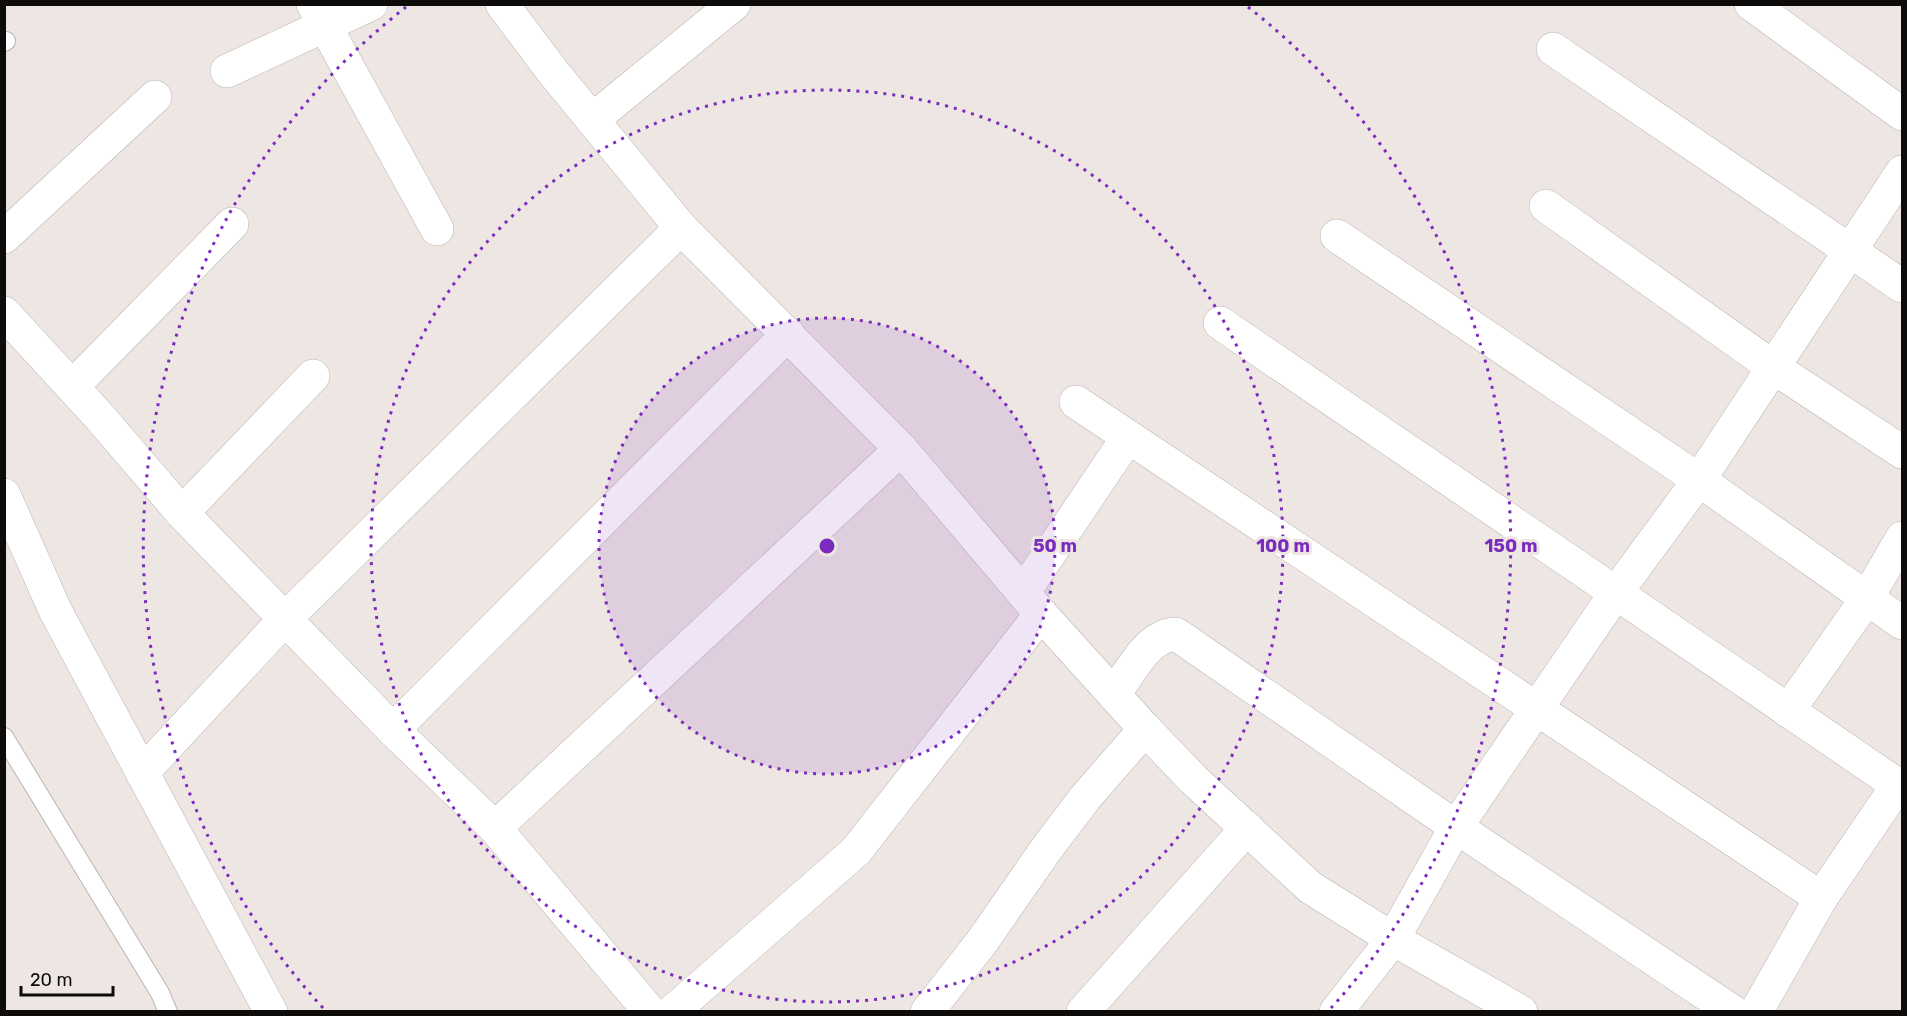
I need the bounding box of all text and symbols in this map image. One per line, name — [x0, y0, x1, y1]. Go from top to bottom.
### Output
text: 50 m — [1033, 535, 1077, 557]
text: 100 m — [1256, 535, 1310, 557]
text: 150 m — [1484, 535, 1538, 557]
centre of rings — [817, 536, 837, 556]
scale bar — [21, 959, 112, 997]
text: 20 m — [30, 969, 72, 991]

